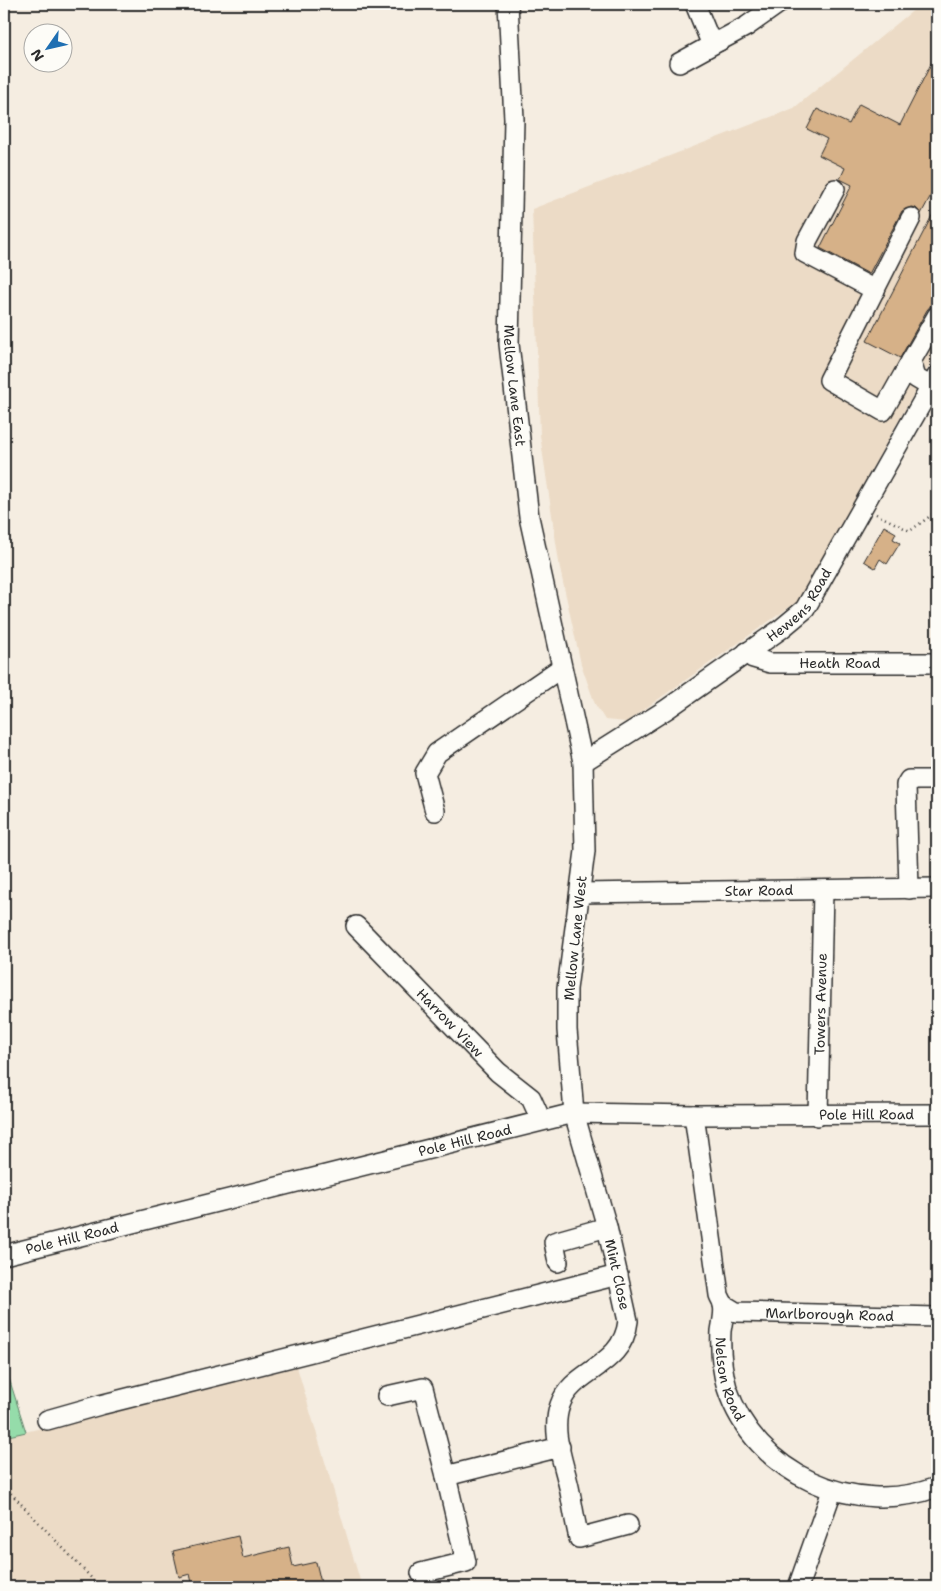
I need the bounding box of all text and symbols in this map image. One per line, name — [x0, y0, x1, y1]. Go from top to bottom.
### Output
north arrow — [22, 22, 72, 72]
text: N — [27, 46, 48, 65]
street label: Mellow Lane East — [500, 325, 530, 447]
street label: Hewens Road — [763, 565, 835, 646]
street label: Heath Road — [799, 654, 880, 672]
street label: Mellow Lane West — [559, 875, 591, 1001]
street label: Star Road — [725, 881, 794, 900]
street label: Towers Avenue — [810, 953, 831, 1055]
street label: Harrow View — [413, 985, 488, 1061]
street label: Pole Hill Road — [819, 1105, 914, 1123]
street label: Pole Hill Road — [416, 1120, 513, 1160]
street label: Pole Hill Road — [24, 1218, 120, 1258]
street label: Mint Close — [601, 1237, 634, 1312]
street label: Marlborough Road — [765, 1304, 894, 1325]
street label: Nelson Road — [712, 1337, 749, 1424]

